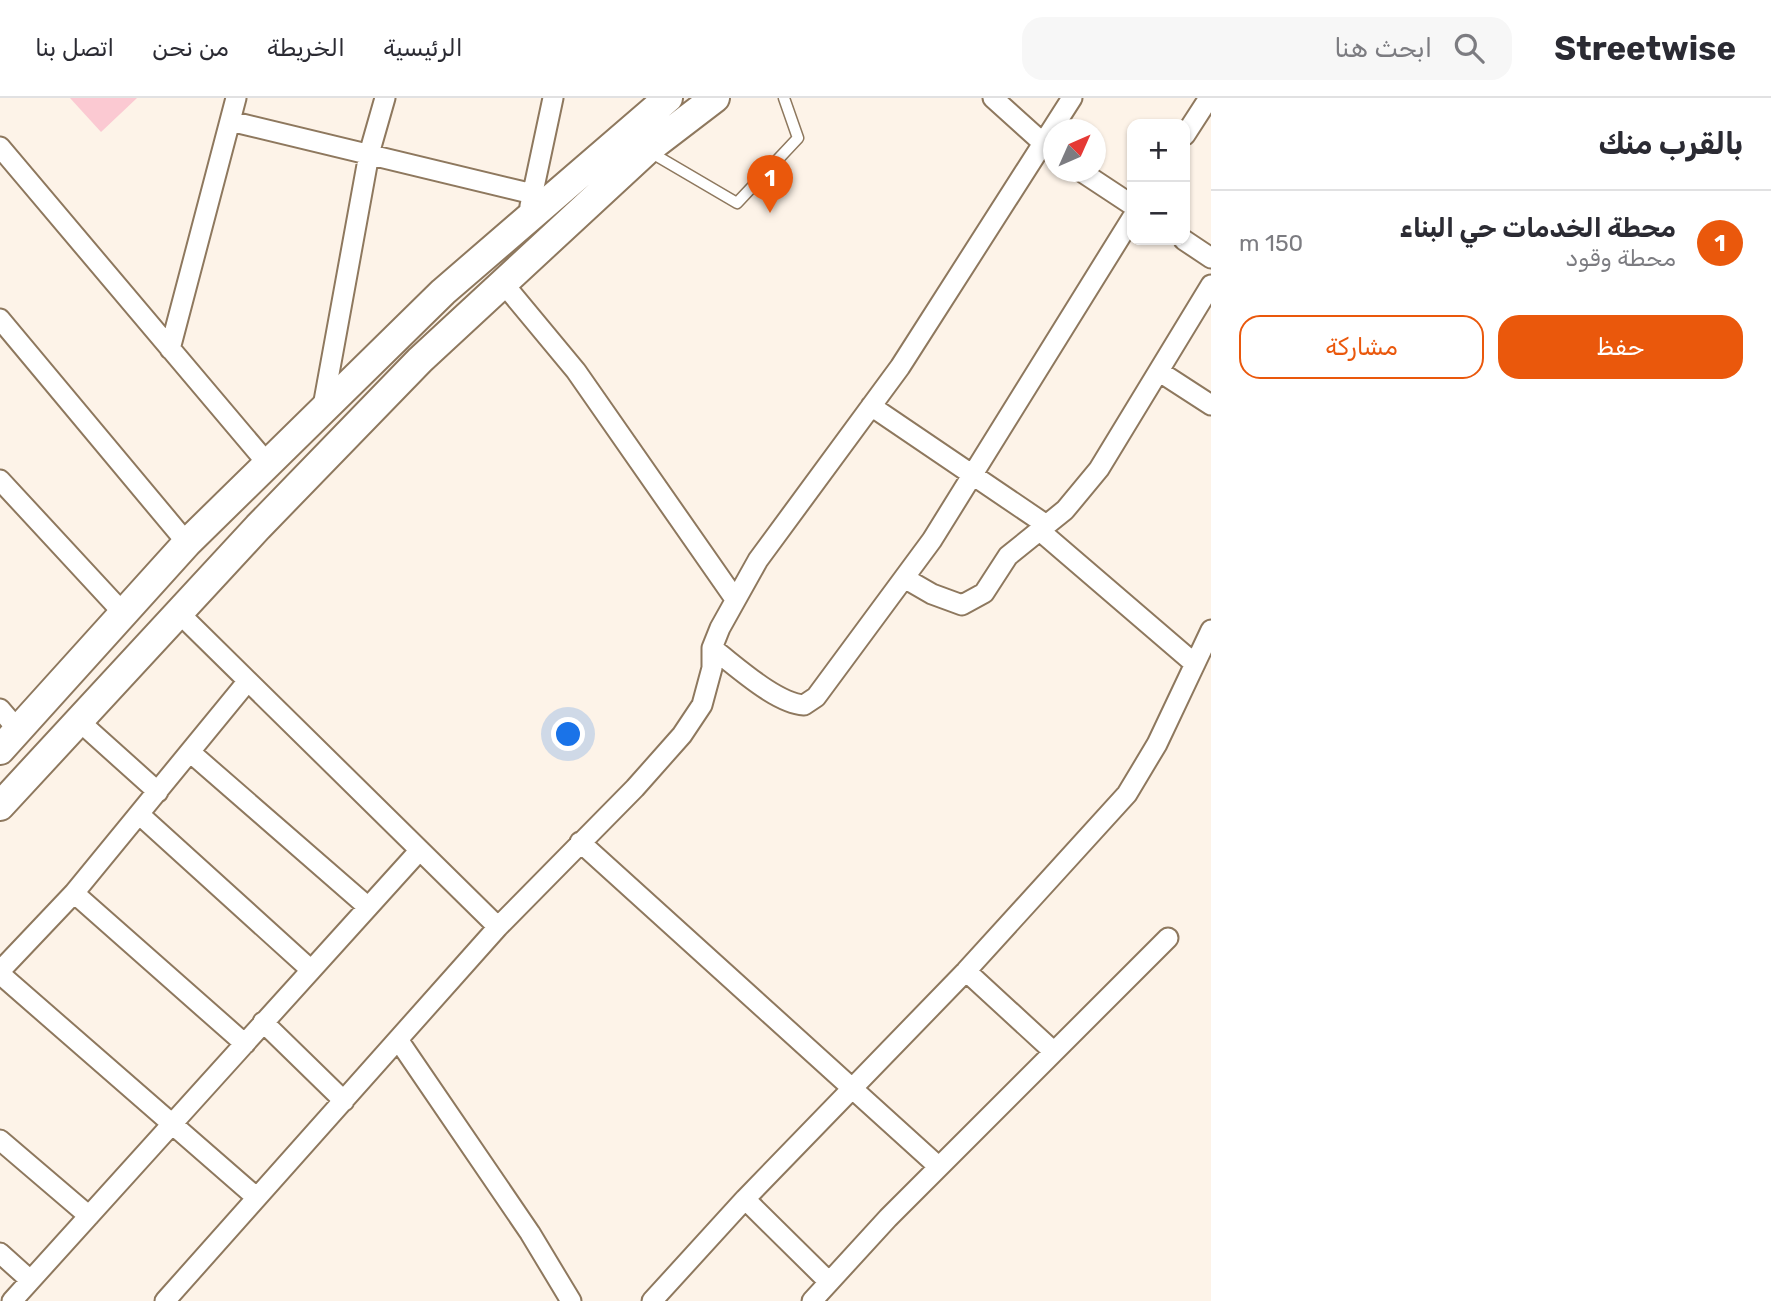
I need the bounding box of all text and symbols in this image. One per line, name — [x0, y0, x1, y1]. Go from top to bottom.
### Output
search box — [1022, 17, 1512, 80]
icon: search — [1450, 29, 1488, 67]
text: Streetwise — [1554, 29, 1736, 68]
text: ابحث هنا — [1334, 33, 1432, 64]
text: اتصل بنا — [35, 34, 114, 62]
text: من نحن — [152, 34, 229, 62]
text: الخريطة — [267, 34, 345, 62]
text: الرئيسية — [383, 34, 463, 62]
north arrow — [1043, 119, 1106, 182]
map controls — [1127, 119, 1190, 245]
button: + — [1127, 119, 1190, 182]
text: بالقرب منك — [1598, 126, 1743, 162]
pin: 1 — [747, 155, 793, 213]
button: − — [1127, 182, 1190, 245]
text: محطة الخدمات حي البناء — [1399, 213, 1676, 244]
text: 150 m — [1239, 229, 1303, 257]
text: 1 — [1714, 229, 1726, 257]
text: محطة وقود — [1565, 244, 1676, 272]
button: مشاركة — [1239, 315, 1484, 379]
button: حفظ — [1498, 315, 1743, 379]
your location — [551, 717, 585, 751]

